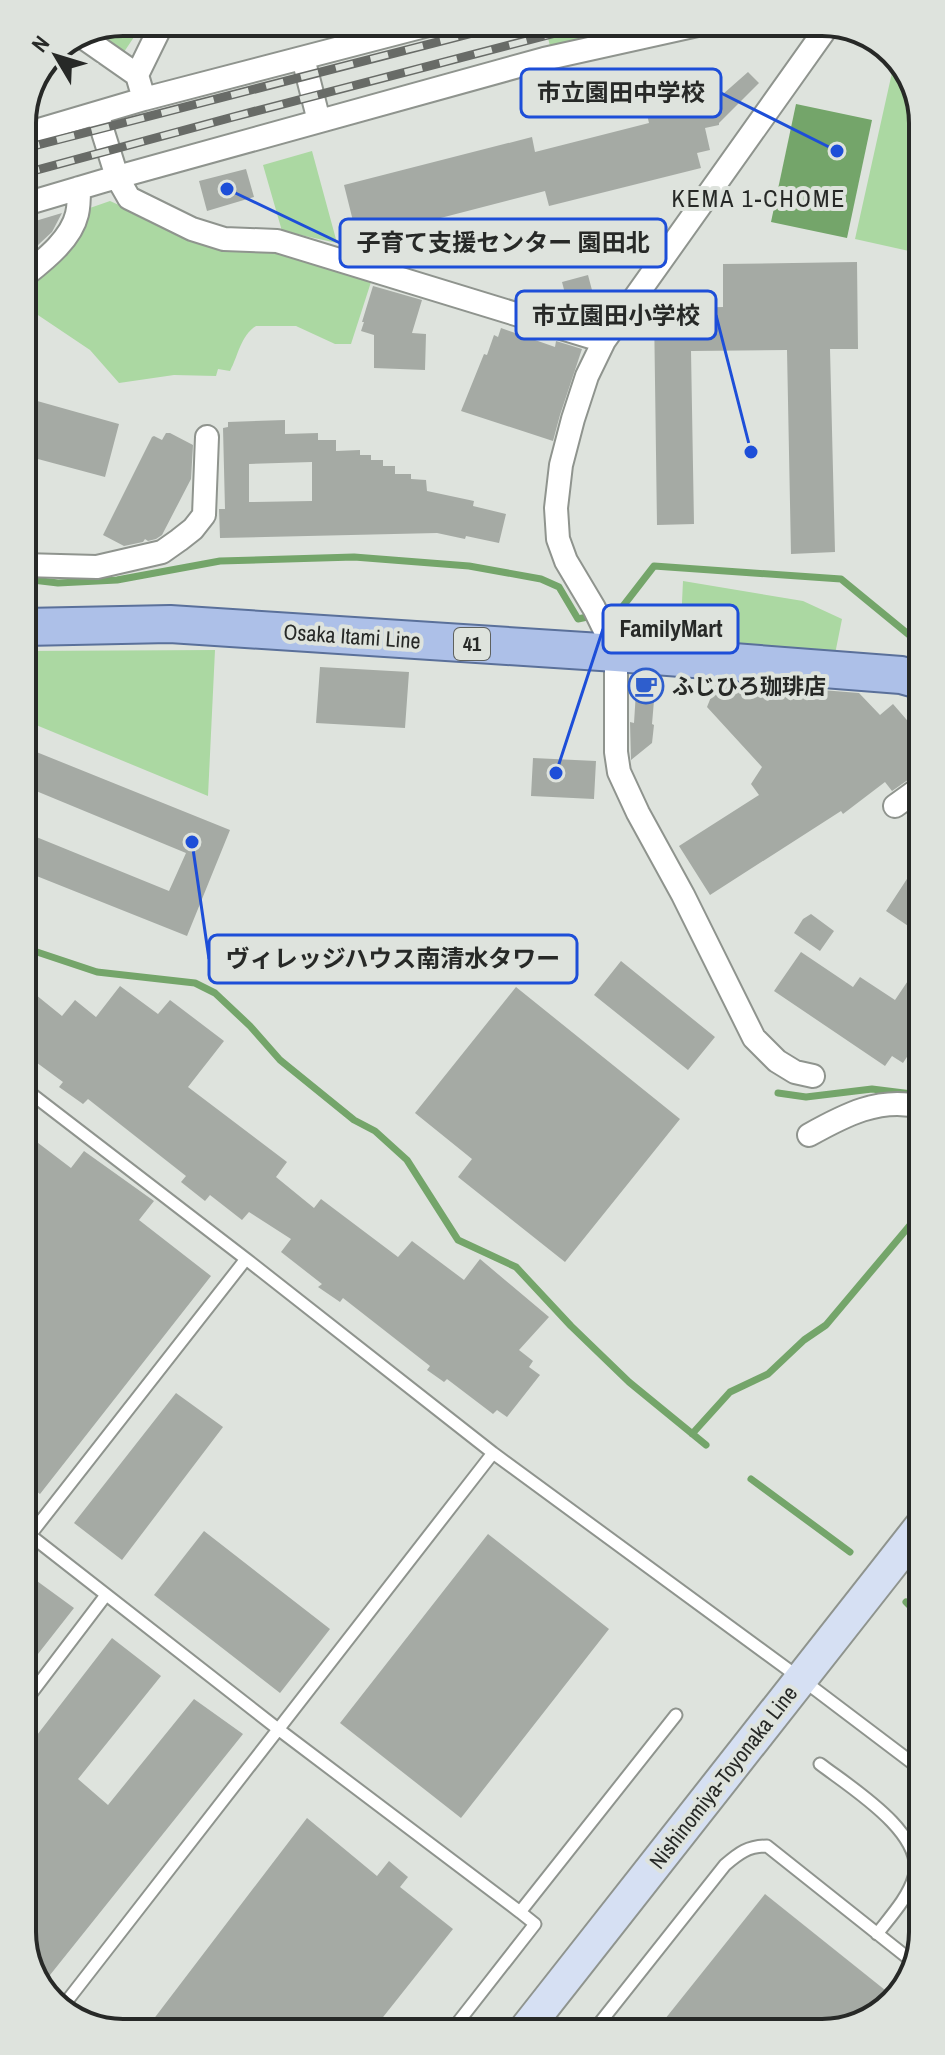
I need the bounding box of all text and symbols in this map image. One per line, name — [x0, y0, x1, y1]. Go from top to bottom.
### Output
north arrow — [16, 16, 96, 96]
text: N — [24, 29, 56, 58]
callout: 市立園田中学校 — [521, 69, 721, 117]
text: 市立園田中学校 — [537, 76, 705, 108]
district label: KEMA 1-CHOME — [672, 182, 846, 214]
callout: 子育て支援センター 園田北 — [340, 219, 666, 267]
text: 子育て支援センター 園田北 — [356, 226, 650, 258]
callout: 市立園田小学校 — [516, 291, 716, 339]
text: 市立園田小学校 — [532, 299, 700, 331]
callout: FamilyMart — [603, 605, 738, 653]
text: FamilyMart — [620, 612, 723, 644]
street label: Osaka Itami Line — [282, 616, 422, 656]
road number: 41 — [454, 628, 490, 660]
cafe icon: ふじひろ珈琲店 — [627, 667, 665, 705]
place label: ふじひろ珈琲店 — [672, 671, 826, 701]
callout: ヴィレッジハウス南清水タワー — [209, 935, 577, 983]
text: ヴィレッジハウス南清水タワー — [226, 942, 560, 974]
street label: Nishinomiya-Toyonaka Line — [642, 1679, 804, 1875]

